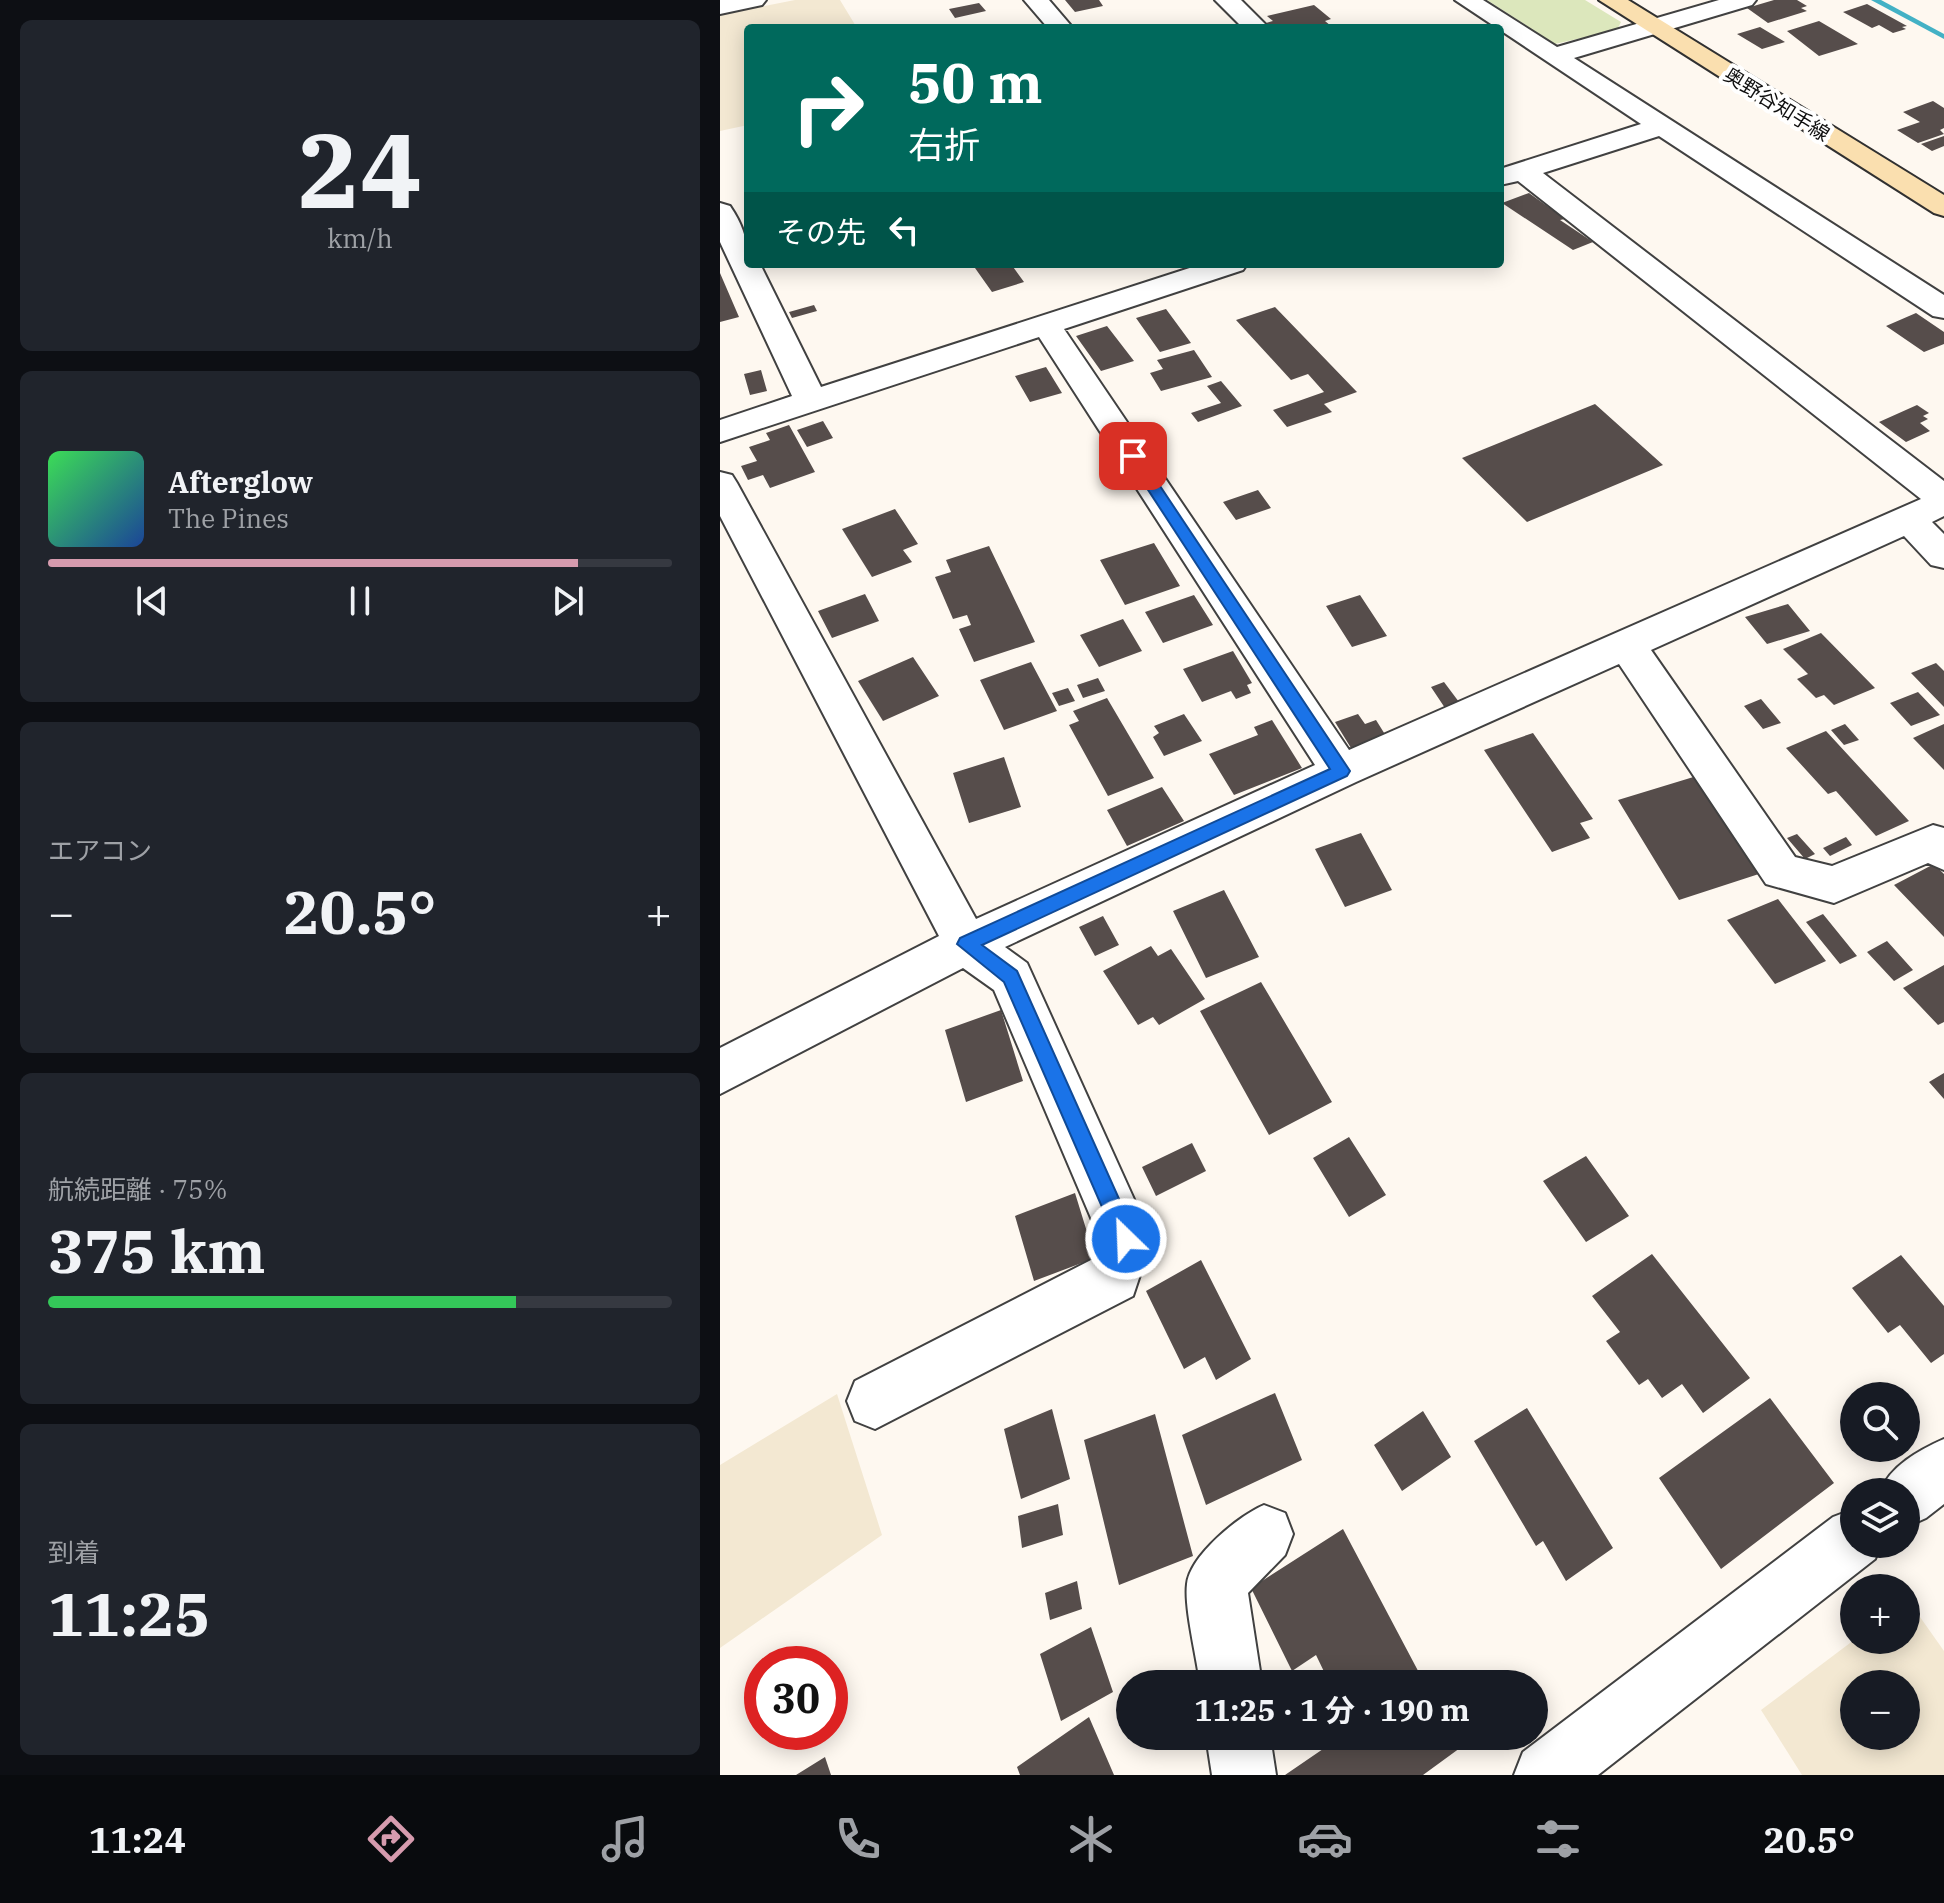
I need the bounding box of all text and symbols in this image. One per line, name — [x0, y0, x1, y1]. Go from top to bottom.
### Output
text: 50 m — [908, 46, 1043, 118]
icon: right — [776, 56, 880, 160]
street label: 奥野谷知手線 — [1719, 61, 1835, 147]
text: 24 — [298, 101, 422, 237]
text: 右折 — [908, 121, 980, 168]
icon: left — [882, 208, 926, 252]
text: その先 — [776, 212, 866, 251]
text: km/h — [327, 221, 393, 255]
pin — [1099, 422, 1167, 490]
icon: arrive — [1111, 434, 1155, 478]
text: Afterglow — [168, 462, 313, 501]
text: The Pines — [168, 501, 289, 535]
icon: previous — [130, 579, 174, 623]
icon: pause — [338, 579, 382, 623]
icon: next — [546, 579, 590, 623]
text: エアコン — [48, 833, 152, 867]
text: 20.5° — [283, 872, 437, 951]
text: − — [48, 884, 74, 941]
text: + — [646, 884, 672, 941]
text: 航続距離 · 75% — [48, 1172, 227, 1206]
position arrow — [1084, 1197, 1168, 1281]
text: 375 km — [48, 1211, 266, 1290]
map controls — [1840, 1382, 1920, 1750]
button: search — [1840, 1382, 1920, 1462]
button: layers — [1840, 1478, 1920, 1558]
text: 到着 — [48, 1535, 100, 1569]
text: 11:25 — [48, 1574, 210, 1653]
button: + — [1840, 1574, 1920, 1654]
speed limit sign: 30 — [744, 1646, 848, 1750]
button: − — [1840, 1670, 1920, 1750]
text: 11:25 · 1 分 · 190 m — [1194, 1690, 1470, 1729]
icon: directions — [363, 1811, 419, 1867]
icon: music — [597, 1811, 653, 1867]
icon: phone — [830, 1811, 886, 1867]
icon: climate — [1063, 1811, 1119, 1867]
icon: car — [1297, 1811, 1353, 1867]
icon: filters — [1530, 1811, 1586, 1867]
text: 11:24 — [89, 1816, 186, 1863]
text: 20.5° — [1763, 1816, 1855, 1863]

